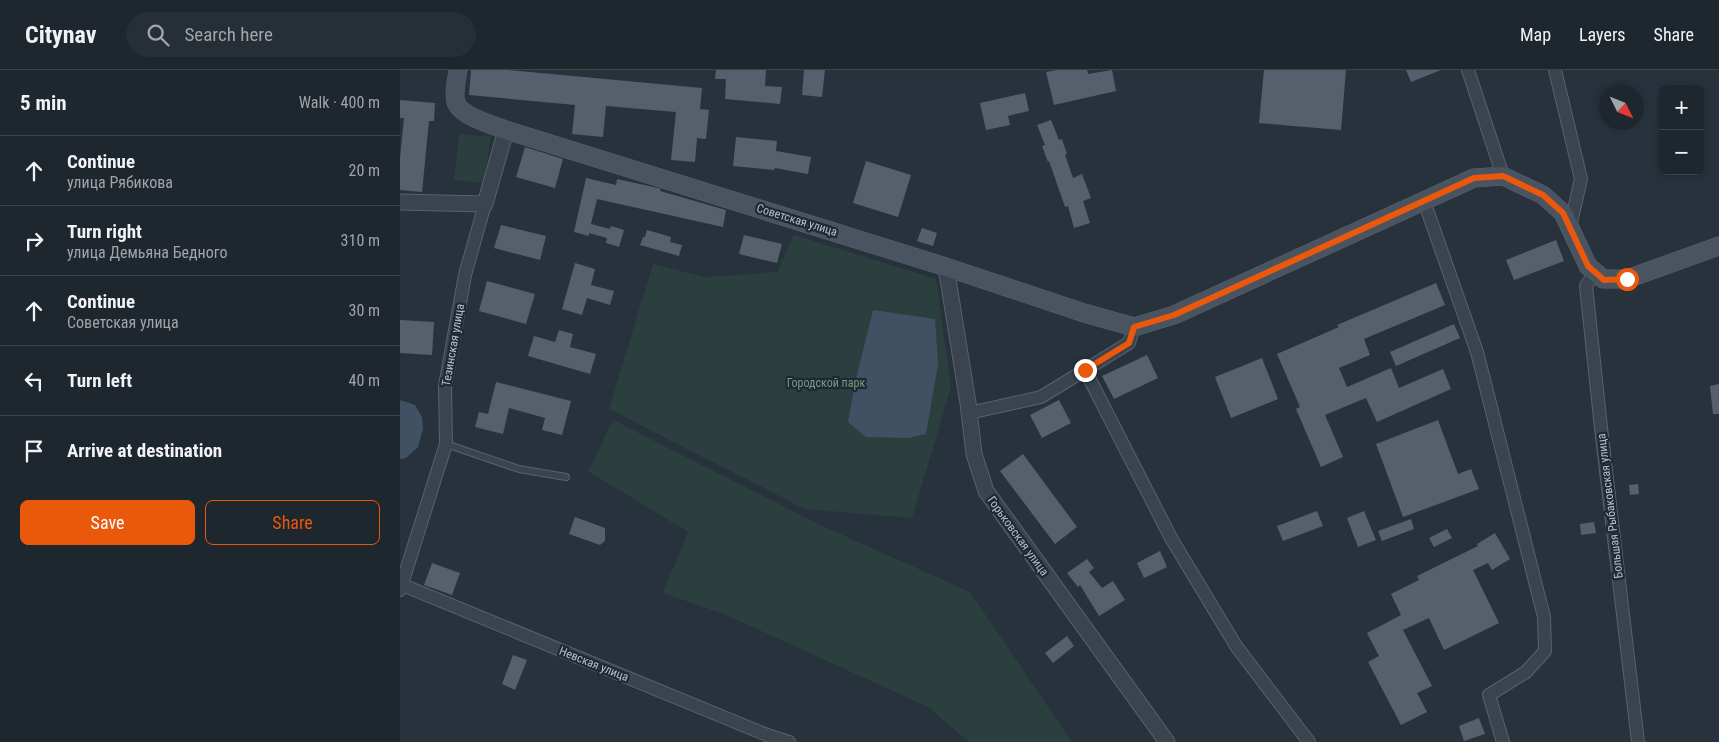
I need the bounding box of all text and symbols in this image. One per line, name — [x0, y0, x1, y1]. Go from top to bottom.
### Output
search box — [126, 12, 476, 57]
text: Citynav — [25, 21, 96, 49]
icon: search — [144, 21, 172, 49]
text: Search here — [184, 23, 273, 46]
text: Map — [1520, 24, 1551, 45]
text: Layers — [1579, 24, 1626, 45]
text: Share — [1654, 24, 1694, 45]
north arrow — [1599, 85, 1644, 130]
map controls — [1659, 85, 1704, 175]
button: + — [1659, 85, 1704, 130]
text: 5 min — [20, 91, 67, 115]
text: Walk · 400 m — [299, 93, 380, 112]
button: − — [1659, 130, 1704, 175]
text: Continue — [67, 150, 135, 173]
icon: ahead — [20, 157, 48, 185]
text: 20 m — [348, 161, 380, 180]
text: улица Рябикова — [67, 173, 173, 192]
street label: Советская улица — [755, 201, 839, 239]
text: Turn right — [67, 220, 142, 243]
icon: right — [20, 227, 48, 255]
text: 310 m — [341, 231, 380, 250]
text: улица Демьяна Бедного — [67, 243, 228, 262]
route start — [1616, 268, 1639, 291]
text: Continue — [67, 290, 135, 313]
icon: ahead — [20, 297, 48, 325]
text: 30 m — [348, 301, 380, 320]
street label: Тезинская улица — [439, 302, 467, 387]
text: Советская улица — [67, 313, 179, 332]
route end — [1074, 359, 1097, 382]
icon: left — [20, 367, 48, 395]
text: Turn left — [67, 369, 132, 392]
text: 40 m — [348, 371, 380, 390]
park label: Городской парк — [787, 376, 865, 390]
street label: Большая Рыбаковская улица — [1594, 433, 1626, 579]
icon: arrive — [20, 437, 48, 465]
text: Arrive at destination — [67, 439, 222, 462]
street label: Горьковская улица — [984, 494, 1052, 579]
button: Save — [20, 500, 195, 545]
button: Share — [205, 500, 380, 545]
street label: Невская улица — [557, 644, 631, 684]

